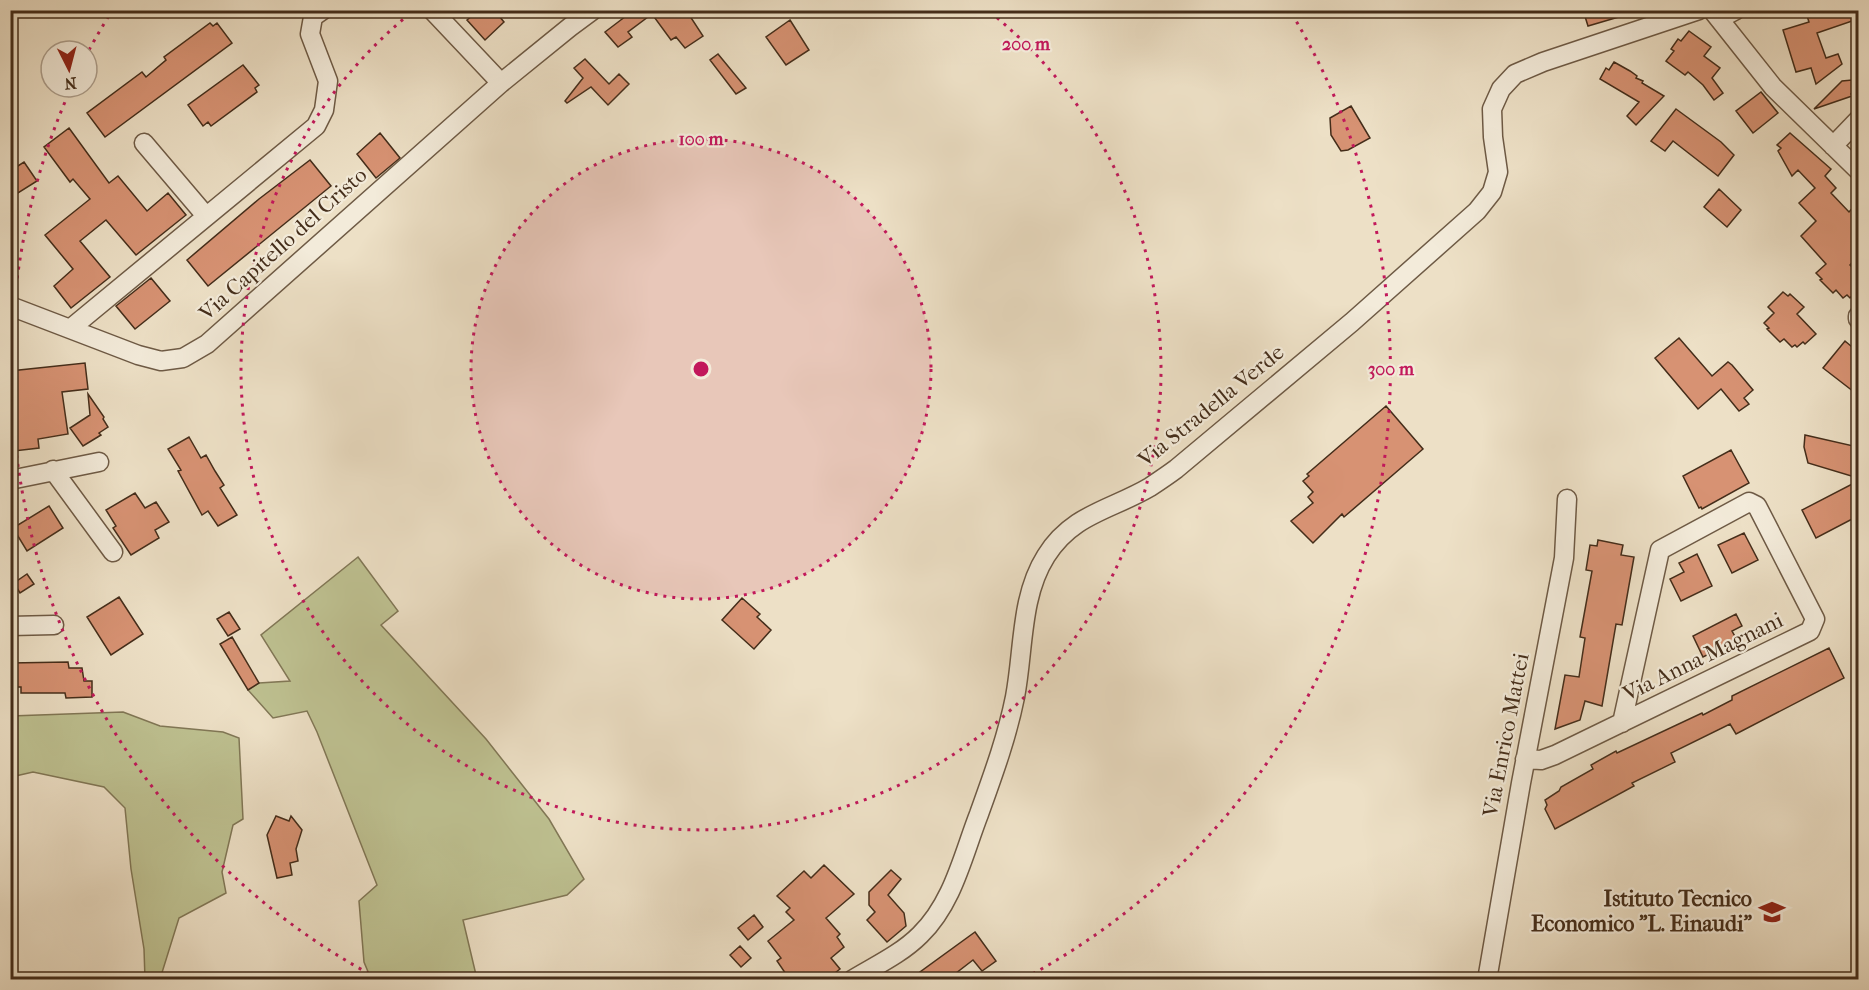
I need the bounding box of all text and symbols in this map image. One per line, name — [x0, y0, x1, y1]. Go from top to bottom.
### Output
text: 200 m — [1002, 34, 1051, 55]
north arrow — [39, 39, 99, 99]
text: N — [63, 73, 78, 94]
text: 100 m — [678, 129, 725, 150]
street label: Via Capitello del Cristo — [193, 162, 372, 327]
street label: Via Stradella Verde — [1132, 339, 1289, 473]
centre of rings — [691, 359, 711, 379]
text: 300 m — [1368, 359, 1415, 380]
street label: Via Anna Magnani — [1618, 607, 1788, 707]
street label: Via Enrico Mattei — [1477, 650, 1535, 820]
place label: Istituto Tecnico Economico "L. Einaudi" — [1531, 886, 1752, 937]
school or university icon: Istituto Tecnico Economico "L. Einaudi" — [1757, 897, 1787, 927]

